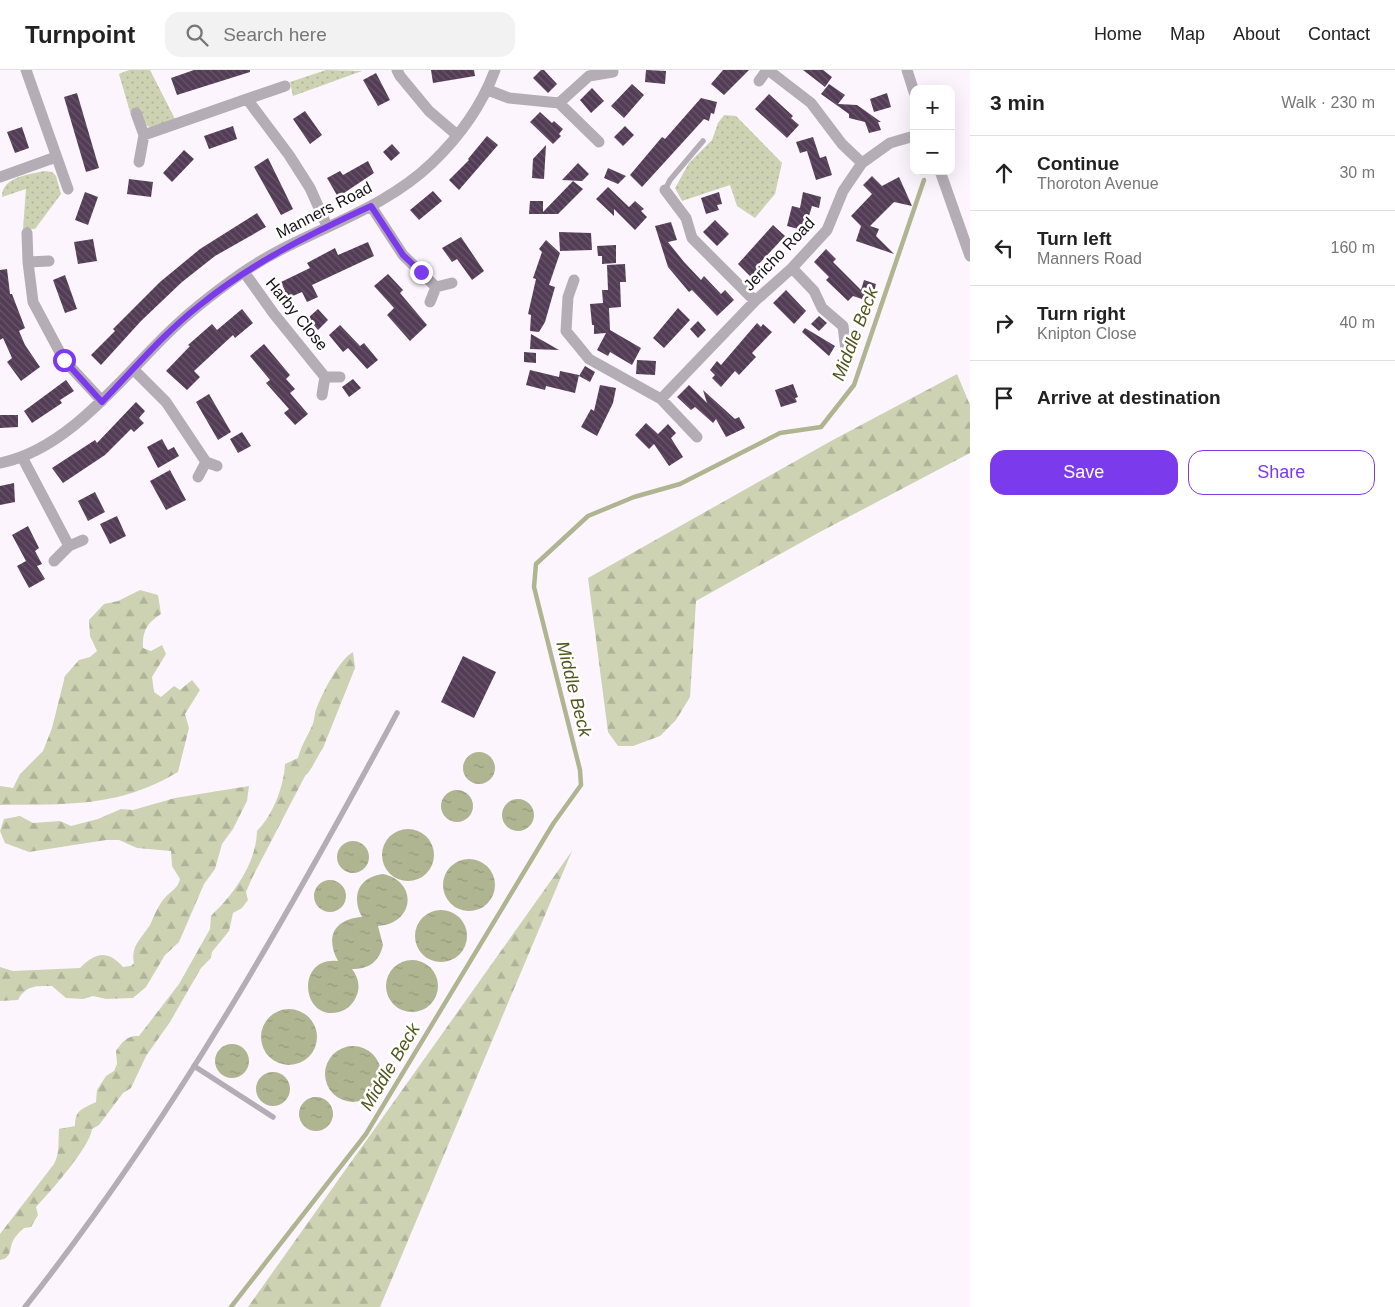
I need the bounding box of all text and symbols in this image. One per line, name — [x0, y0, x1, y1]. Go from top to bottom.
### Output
search box — [165, 12, 515, 57]
text: Turnpoint — [25, 21, 135, 48]
icon: search — [183, 21, 211, 49]
text: Search here — [223, 24, 327, 45]
text: Home — [1094, 24, 1142, 44]
text: Map — [1170, 24, 1205, 44]
text: About — [1233, 24, 1280, 44]
text: Contact — [1308, 24, 1370, 44]
map controls — [910, 85, 955, 175]
button: + — [910, 85, 955, 130]
text: 3 min — [990, 91, 1045, 114]
text: Walk · 230 m — [1281, 94, 1375, 111]
button: − — [910, 130, 955, 175]
text: Continue — [1037, 153, 1119, 174]
icon: ahead — [990, 159, 1018, 187]
text: 30 m — [1339, 164, 1375, 181]
text: Thoroton Avenue — [1037, 175, 1159, 192]
street label: Manners Road — [273, 179, 375, 241]
street label: Jericho Road — [740, 214, 818, 294]
text: Turn left — [1037, 228, 1112, 249]
icon: left — [990, 234, 1018, 262]
text: 160 m — [1331, 239, 1375, 256]
text: Manners Road — [1037, 250, 1142, 267]
route end — [410, 261, 433, 284]
street label: Harby Close — [263, 274, 331, 354]
water label: Middle Beck — [828, 284, 882, 383]
text: Turn right — [1037, 303, 1125, 324]
icon: right — [990, 309, 1018, 337]
text: 40 m — [1339, 314, 1375, 331]
text: Knipton Close — [1037, 325, 1137, 342]
route start — [53, 349, 76, 372]
icon: arrive — [990, 384, 1018, 412]
text: Arrive at destination — [1037, 387, 1221, 408]
button: Save — [990, 450, 1178, 495]
button: Share — [1188, 450, 1375, 495]
water label: Middle Beck — [552, 639, 596, 740]
water label: Middle Beck — [356, 1019, 424, 1114]

